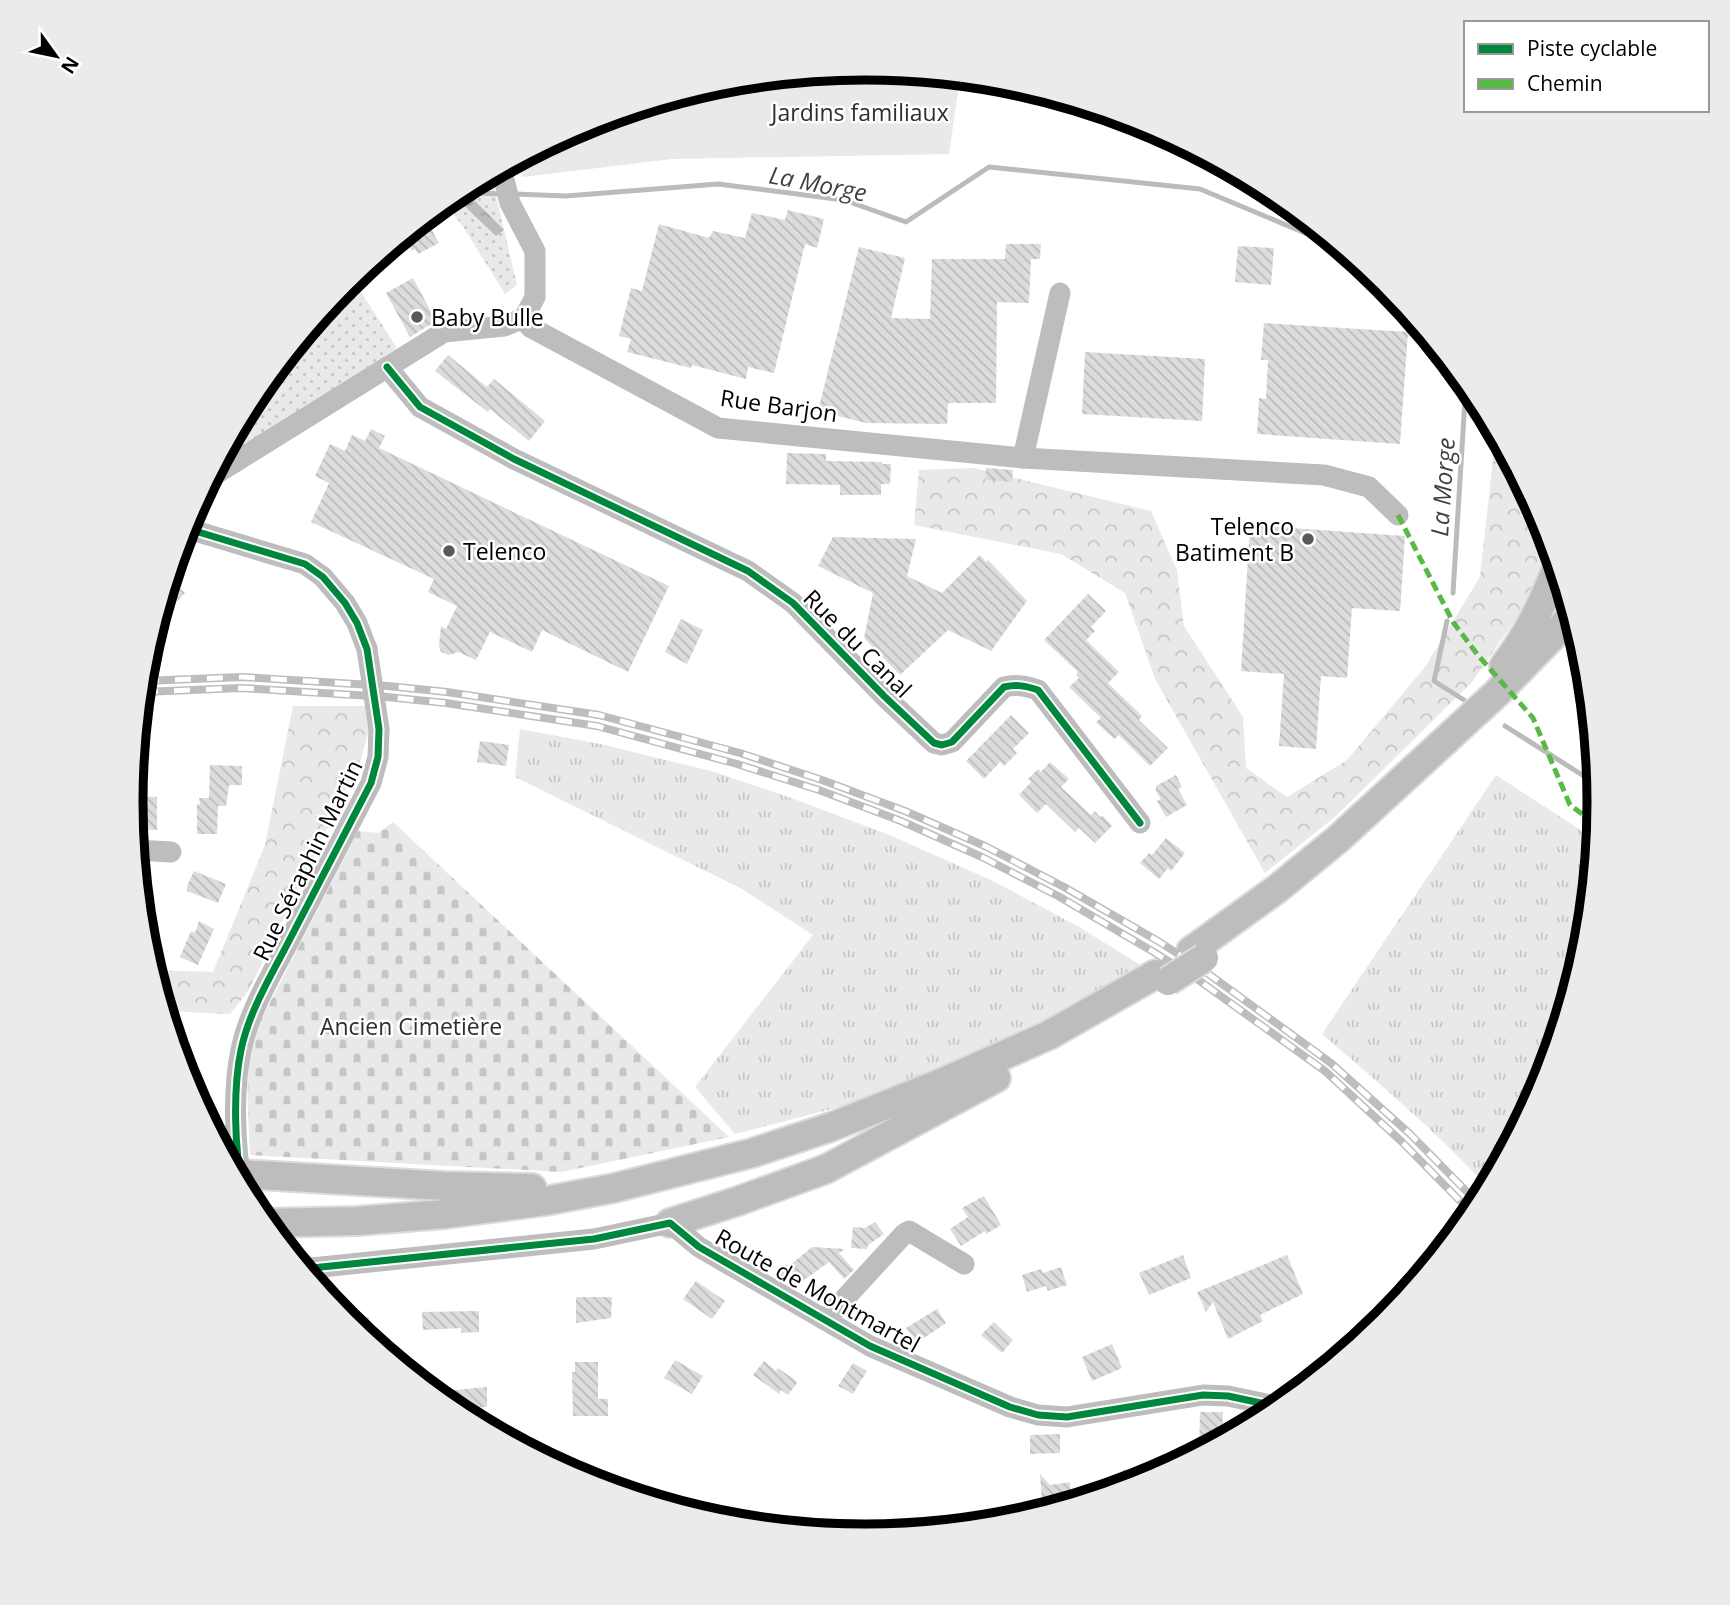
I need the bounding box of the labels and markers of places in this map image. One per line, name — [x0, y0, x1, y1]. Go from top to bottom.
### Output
place label: Baby Bulle — [431, 301, 544, 333]
marker: Baby Bulle — [409, 309, 425, 325]
place label: Telenco Batiment B — [1175, 510, 1294, 568]
marker: Telenco Batiment B — [1300, 531, 1316, 547]
place label: Telenco — [463, 535, 546, 567]
marker: Telenco — [441, 543, 457, 559]

